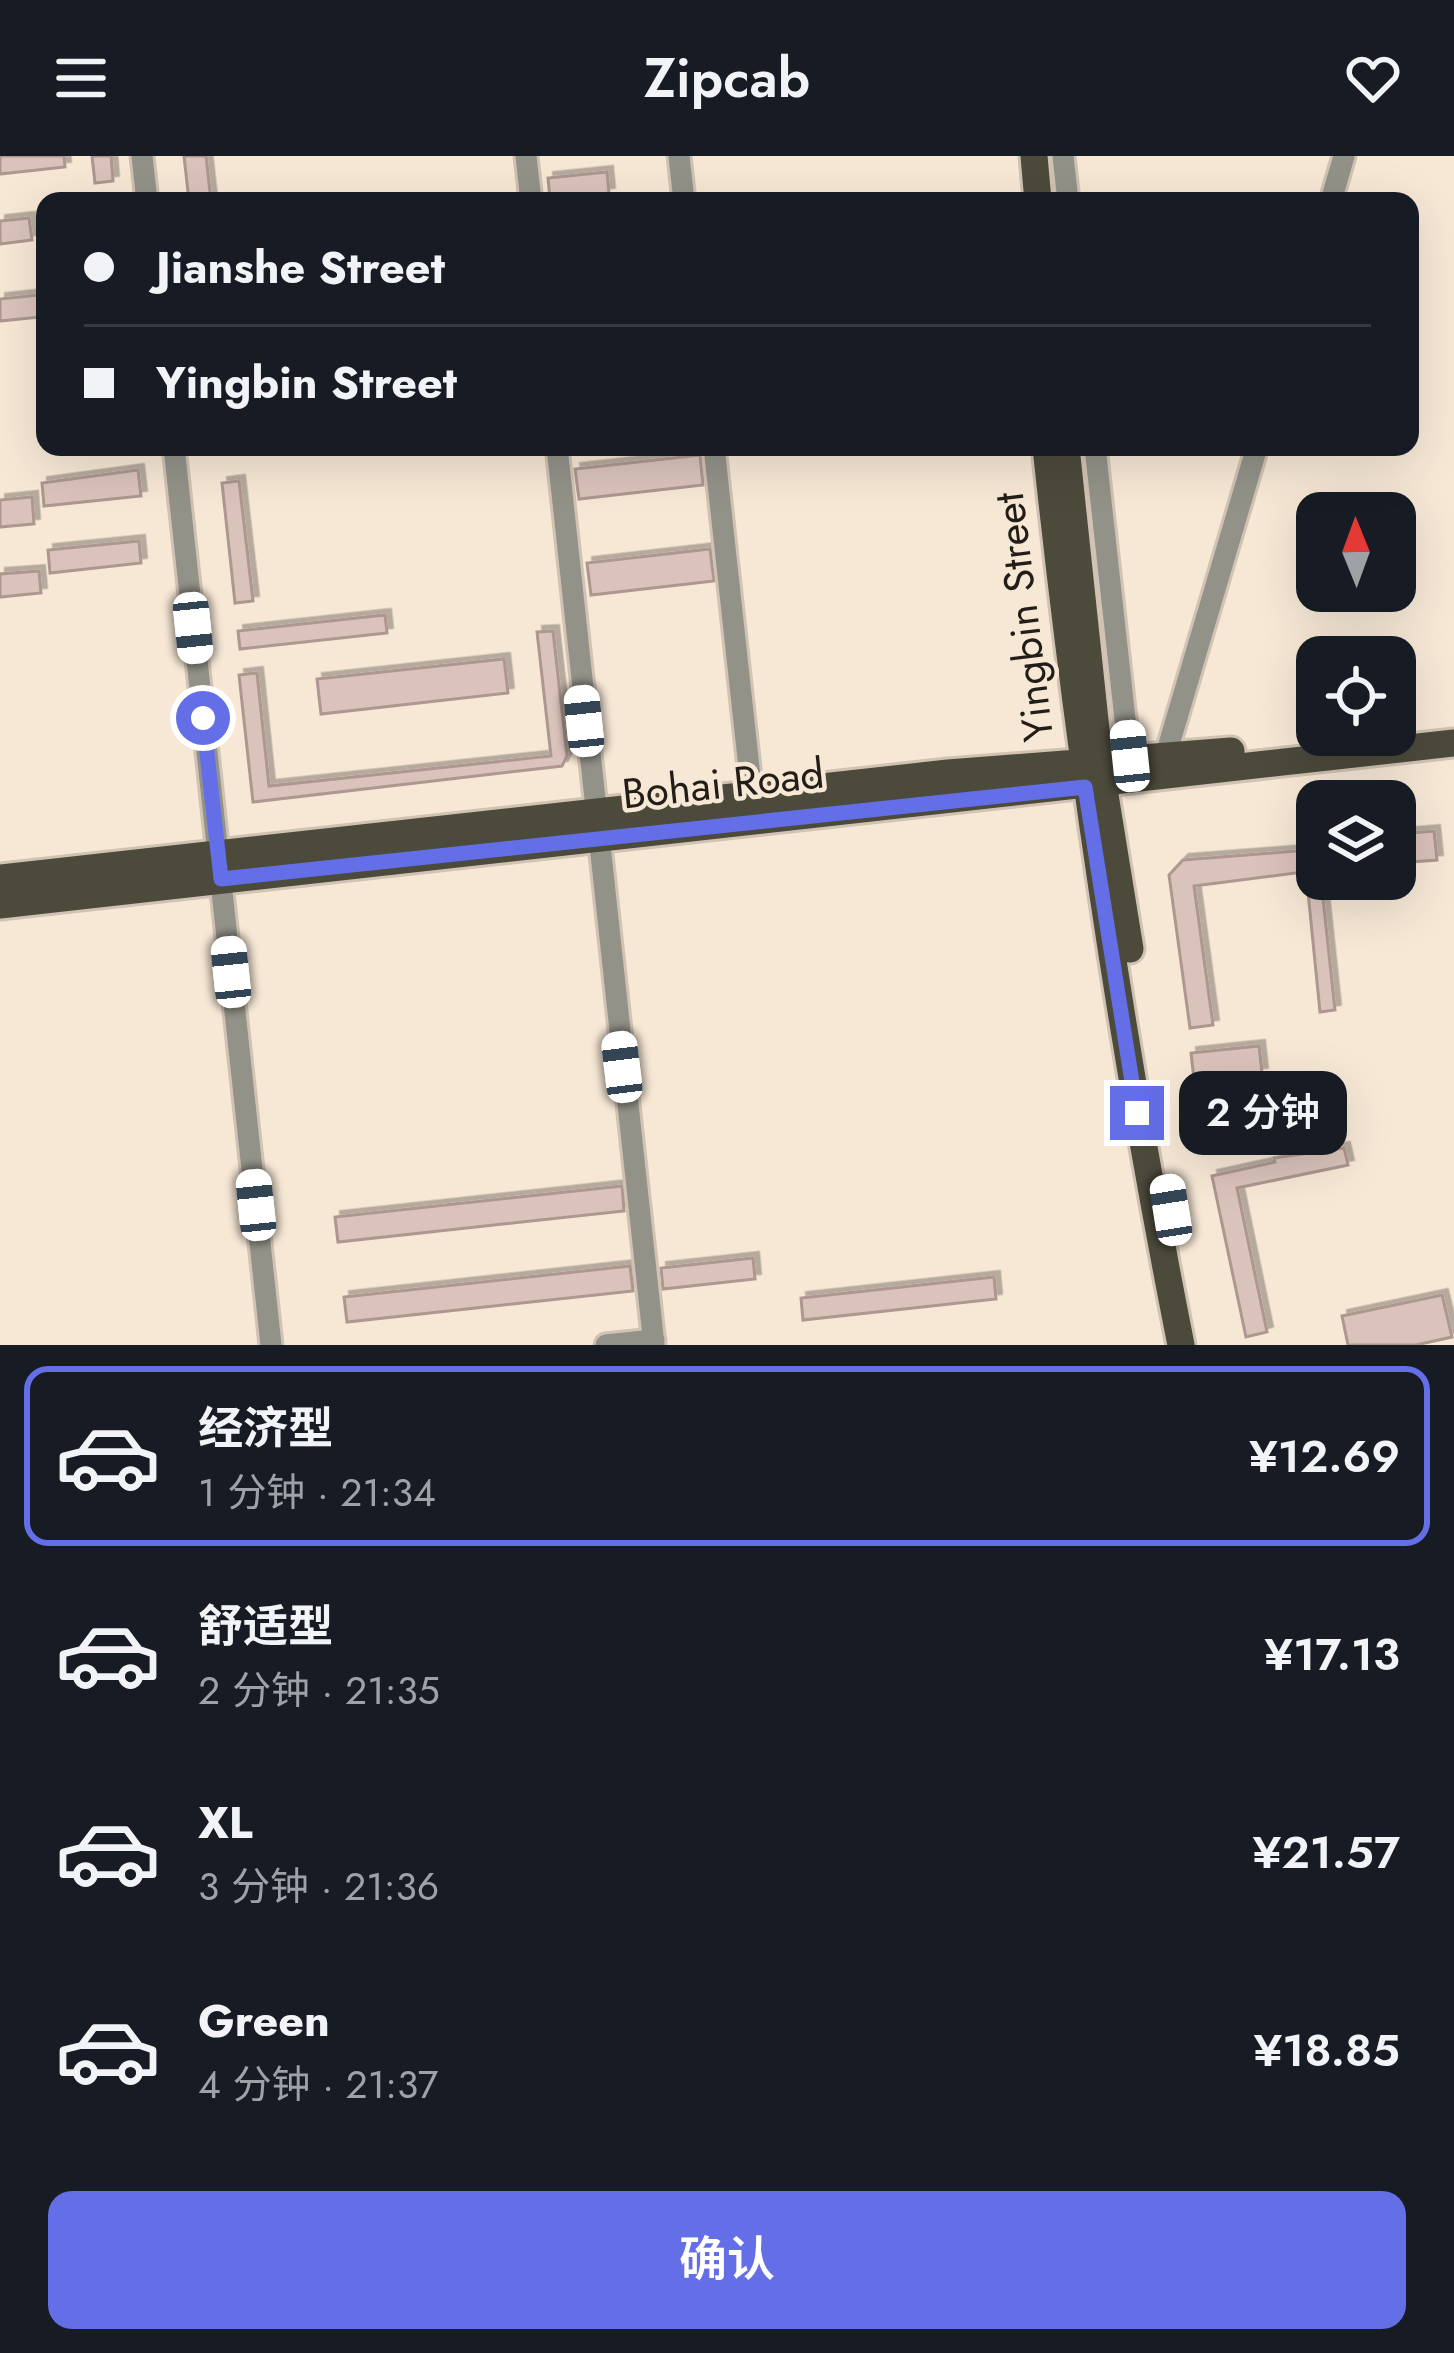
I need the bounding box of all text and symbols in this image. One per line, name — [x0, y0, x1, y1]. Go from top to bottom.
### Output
text: Zipcab — [644, 39, 810, 117]
icon: menu — [48, 45, 114, 111]
icon: heart — [1340, 45, 1406, 111]
text: Jianshe Street — [156, 235, 445, 300]
text: Yingbin Street — [156, 350, 457, 415]
street label: Yingbin Street — [978, 489, 1069, 745]
north arrow — [1296, 492, 1416, 612]
map controls — [1296, 492, 1416, 900]
car — [171, 590, 215, 666]
button: locate — [1296, 636, 1416, 756]
car — [562, 683, 606, 759]
route start — [176, 691, 230, 745]
car — [1108, 718, 1152, 794]
street label: Bohai Road — [619, 743, 827, 824]
button: layers — [1296, 780, 1416, 900]
car — [209, 934, 253, 1010]
car — [600, 1029, 644, 1105]
callout: 2 分钟 — [1179, 1071, 1347, 1155]
text: 2 分钟 — [1206, 1084, 1320, 1141]
route end — [1110, 1086, 1164, 1140]
car — [234, 1167, 278, 1243]
car — [1148, 1172, 1194, 1248]
text: 经济型 — [198, 1396, 333, 1461]
icon: car — [54, 1402, 162, 1510]
text: ¥12.69 — [1249, 1424, 1400, 1489]
text: 1 分钟 · 21:34 — [198, 1464, 436, 1521]
text: 舒适型 — [198, 1594, 333, 1659]
icon: car — [54, 1600, 162, 1708]
text: ¥17.13 — [1264, 1622, 1400, 1687]
text: 2 分钟 · 21:35 — [198, 1662, 440, 1719]
text: XL — [198, 1790, 253, 1855]
icon: car — [54, 1798, 162, 1906]
text: ¥21.57 — [1253, 1820, 1400, 1885]
text: 3 分钟 · 21:36 — [198, 1858, 439, 1915]
text: Green — [198, 1988, 330, 2053]
icon: car — [54, 1996, 162, 2104]
text: ¥18.85 — [1253, 2018, 1400, 2083]
text: 4 分钟 · 21:37 — [198, 2056, 438, 2113]
button: 确认 — [48, 2191, 1406, 2329]

